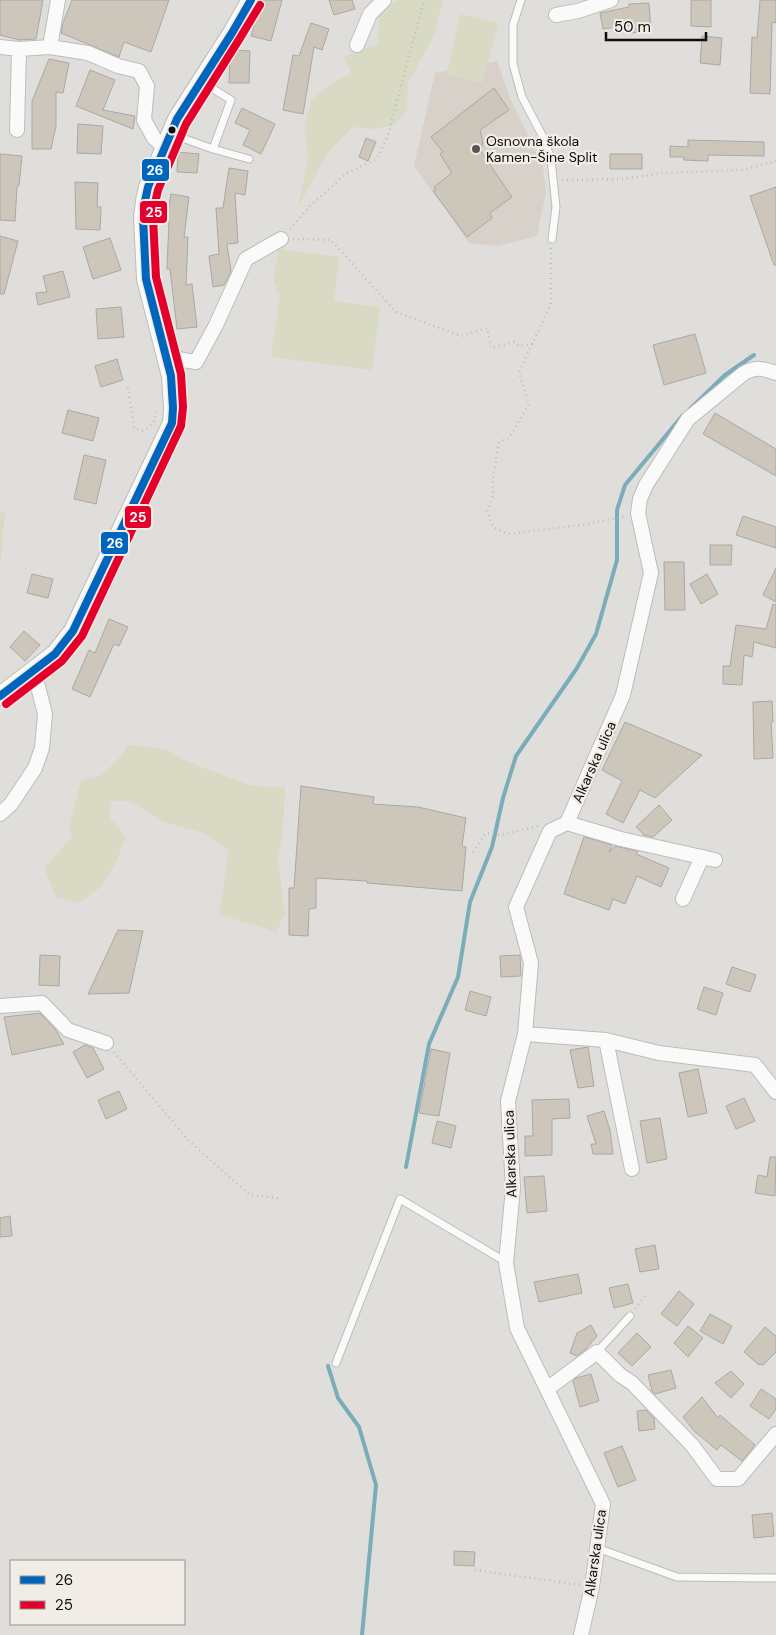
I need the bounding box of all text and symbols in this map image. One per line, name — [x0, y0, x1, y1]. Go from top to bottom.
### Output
scale bar — [606, 10, 706, 42]
text: 50 m — [614, 17, 651, 37]
unlabelled marker — [167, 125, 177, 135]
place label: Osnovna škola Kamen-Šine Split — [486, 132, 598, 166]
marker: Osnovna škola Kamen-Šine Split — [470, 143, 482, 155]
line badge: 26 — [141, 158, 170, 182]
text: 26 — [147, 161, 164, 179]
line badge: 25 — [139, 200, 168, 224]
text: 25 — [146, 203, 162, 221]
line badge: 25 — [124, 505, 152, 529]
text: 25 — [130, 508, 146, 526]
line badge: 26 — [100, 531, 129, 555]
text: 26 — [107, 534, 124, 552]
street label: Alkarska ulica — [568, 718, 620, 806]
street label: Alkarska ulica — [499, 1110, 521, 1198]
street label: Alkarska ulica — [580, 1508, 610, 1598]
legend — [10, 1560, 185, 1625]
text: 26 — [55, 1570, 73, 1590]
text: 25 — [55, 1595, 73, 1615]

